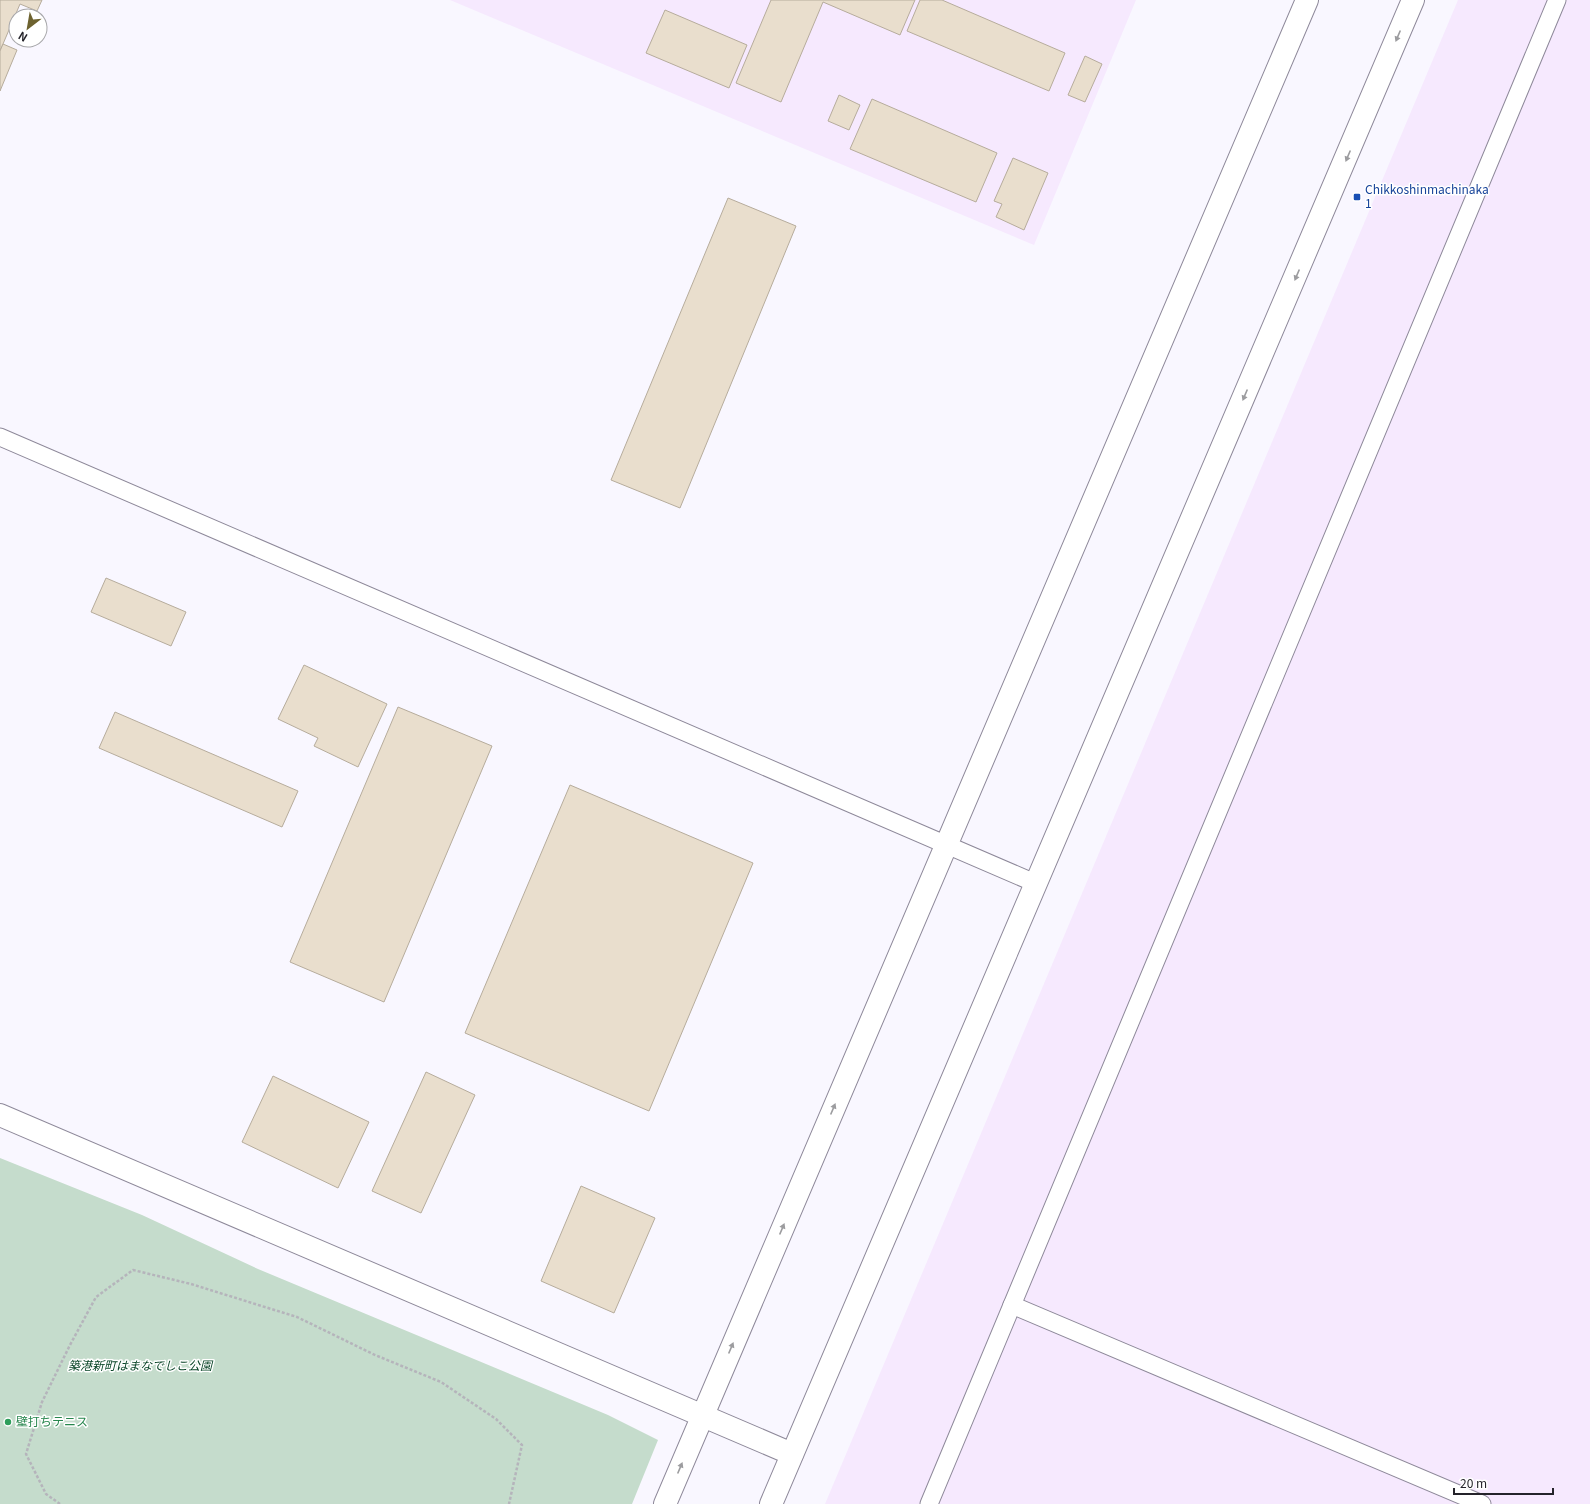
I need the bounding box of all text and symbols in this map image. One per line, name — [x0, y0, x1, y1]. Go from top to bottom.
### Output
north arrow — [8, 8, 48, 48]
text: N — [15, 28, 30, 46]
one-way arrow — [1395, 30, 1401, 42]
one-way arrow — [1345, 150, 1351, 161]
place label: Chikkoshinmachinaka 1 — [1365, 180, 1489, 211]
marker: Chikkoshinmachinaka 1 — [1352, 192, 1362, 202]
one-way arrow — [1293, 270, 1299, 282]
one-way arrow — [1242, 389, 1248, 400]
one-way arrow — [830, 1103, 836, 1115]
one-way arrow — [779, 1222, 785, 1234]
one-way arrow — [728, 1343, 734, 1354]
park label: 築港新町はまなでしこ公園 — [68, 1356, 214, 1373]
place label: 壁打ちテニス — [16, 1412, 88, 1429]
marker: 壁打ちテニス — [3, 1417, 13, 1427]
one-way arrow — [677, 1463, 683, 1474]
scale bar — [1454, 1470, 1553, 1496]
text: 20 m — [1460, 1474, 1487, 1491]

